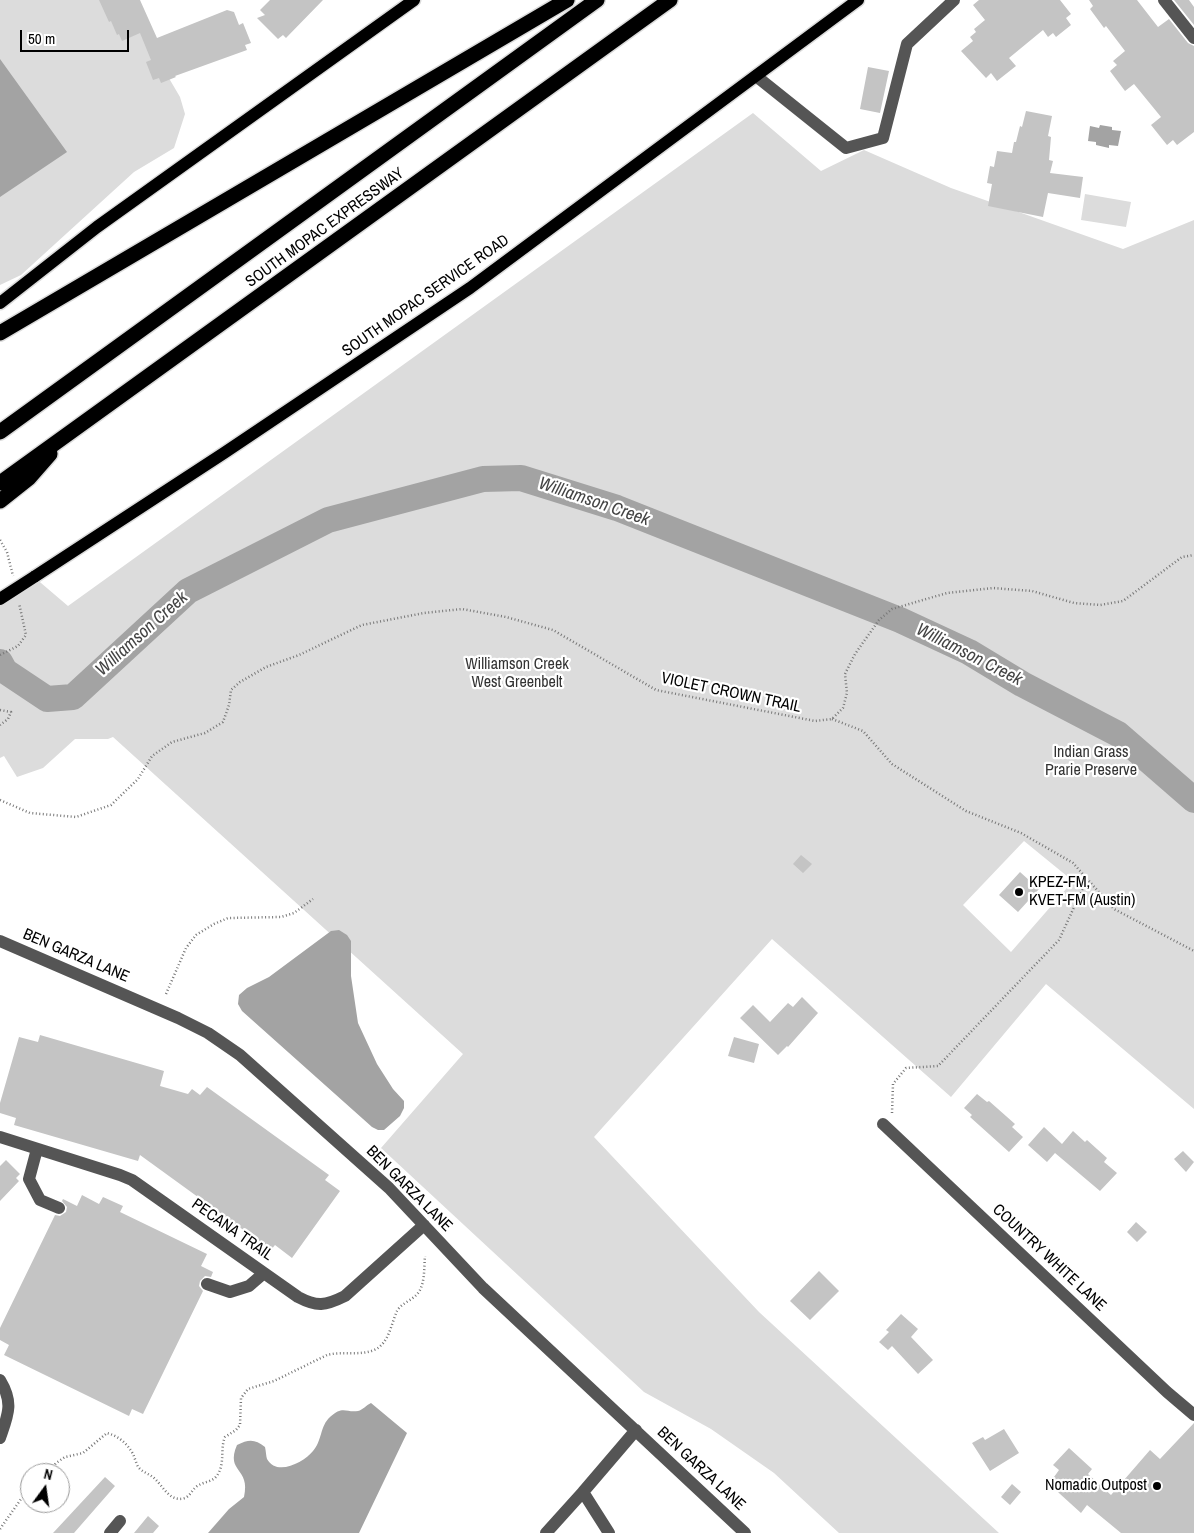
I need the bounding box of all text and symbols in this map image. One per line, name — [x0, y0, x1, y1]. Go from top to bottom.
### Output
scale bar — [22, 20, 131, 52]
text: 50 m — [28, 28, 55, 49]
street label: SOUTH MOPAC EXPRESSWAY — [242, 164, 408, 292]
street label: SOUTH MOPAC SERVICE ROAD — [339, 231, 513, 361]
water label: Williamson Creek — [536, 473, 652, 531]
water label: Williamson Creek — [92, 587, 192, 681]
water label: Williamson Creek — [912, 619, 1026, 691]
park label: Williamson Creek West Greenbelt — [465, 655, 569, 693]
street label: VIOLET CROWN TRAIL — [659, 669, 803, 717]
park label: Indian Grass Prarie Preserve — [1045, 743, 1137, 781]
place label: KPEZ-FM, KVET-FM (Austin) — [1029, 873, 1135, 911]
marker: KPEZ-FM, KVET-FM (Austin) — [1013, 886, 1025, 898]
street label: BEN GARZA LANE — [20, 925, 132, 987]
street label: BEN GARZA LANE — [362, 1142, 456, 1236]
street label: PECANA TRAIL — [188, 1195, 276, 1265]
street label: COUNTRY WHITE LANE — [988, 1200, 1110, 1316]
street label: BEN GARZA LANE — [653, 1423, 749, 1515]
north arrow — [20, 1463, 70, 1513]
text: N — [42, 1465, 55, 1484]
place label: Nomadic Outpost — [1045, 1476, 1147, 1496]
marker: Nomadic Outpost — [1151, 1480, 1163, 1492]

